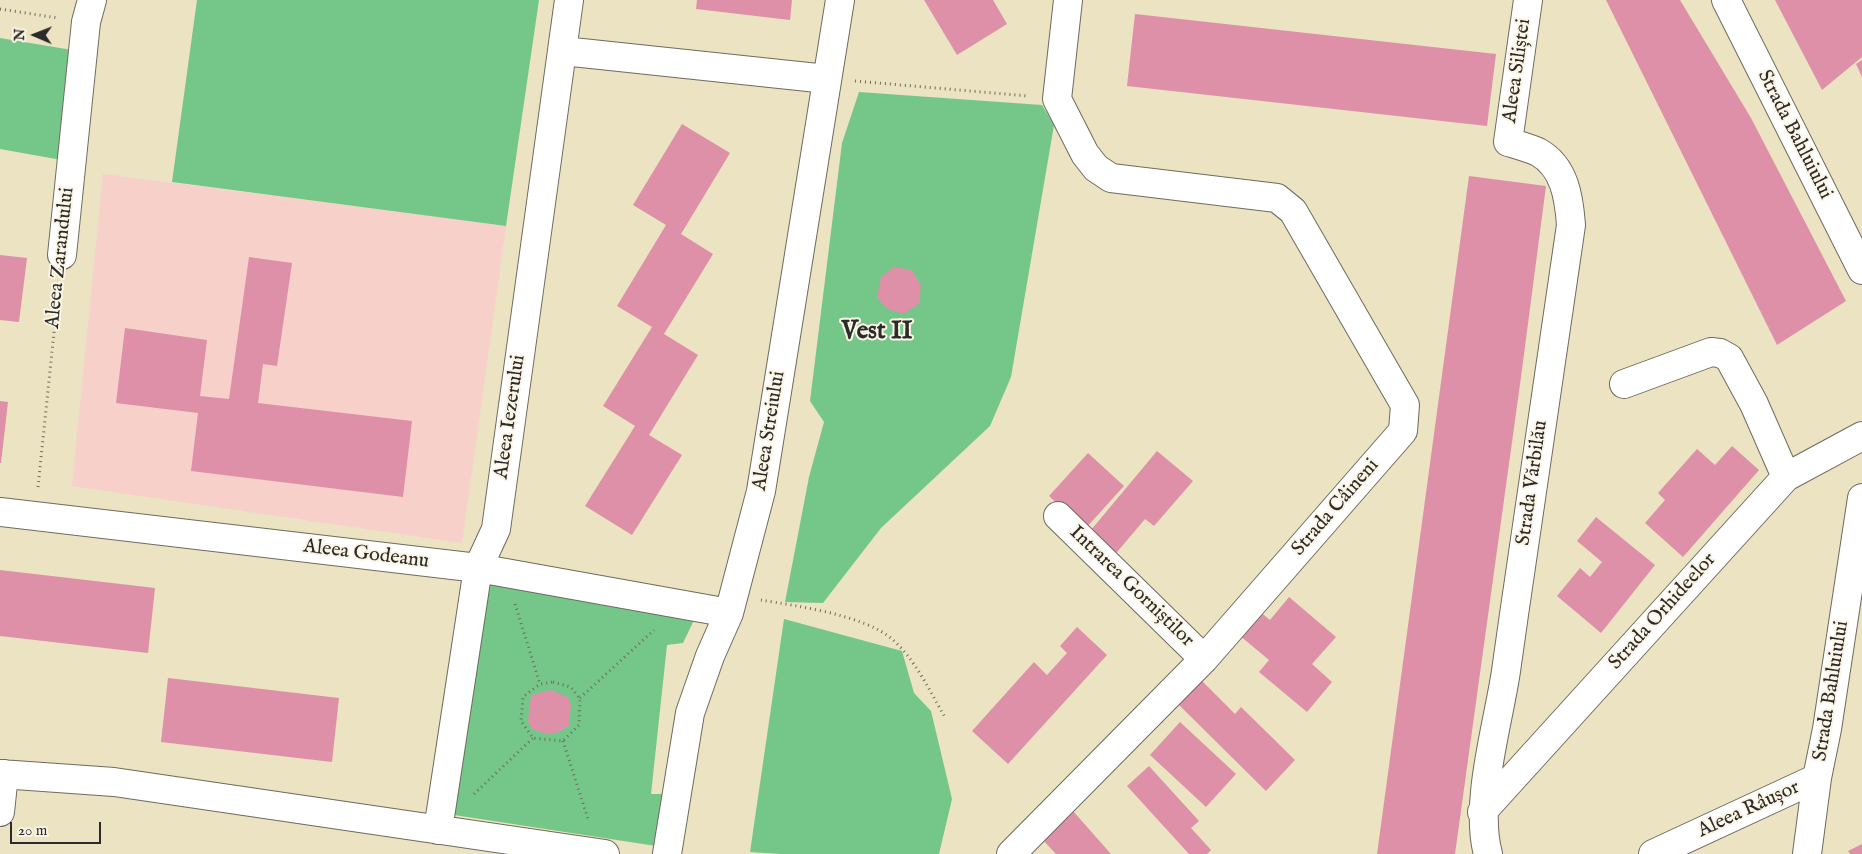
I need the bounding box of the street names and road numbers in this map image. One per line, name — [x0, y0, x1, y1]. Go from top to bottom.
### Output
street label: Aleea Siliștei — [1499, 17, 1537, 125]
street label: Strada Bahluiului — [1751, 66, 1837, 204]
street label: Aleea Zarandului — [42, 186, 80, 330]
street label: Aleea Iezerului — [490, 353, 532, 481]
street label: Aleea Streiului — [749, 370, 791, 492]
street label: Strada Vărbilău — [1512, 419, 1554, 547]
street label: Strada Câineni — [1287, 455, 1385, 561]
street label: Intrarea Gorniștilor — [1064, 521, 1198, 653]
street label: Aleea Godeanu — [302, 535, 430, 575]
street label: Strada Orhideelor — [1604, 549, 1722, 675]
street label: Strada Bahluiului — [1809, 619, 1855, 763]
street label: Aleea Râușor — [1694, 776, 1804, 844]

